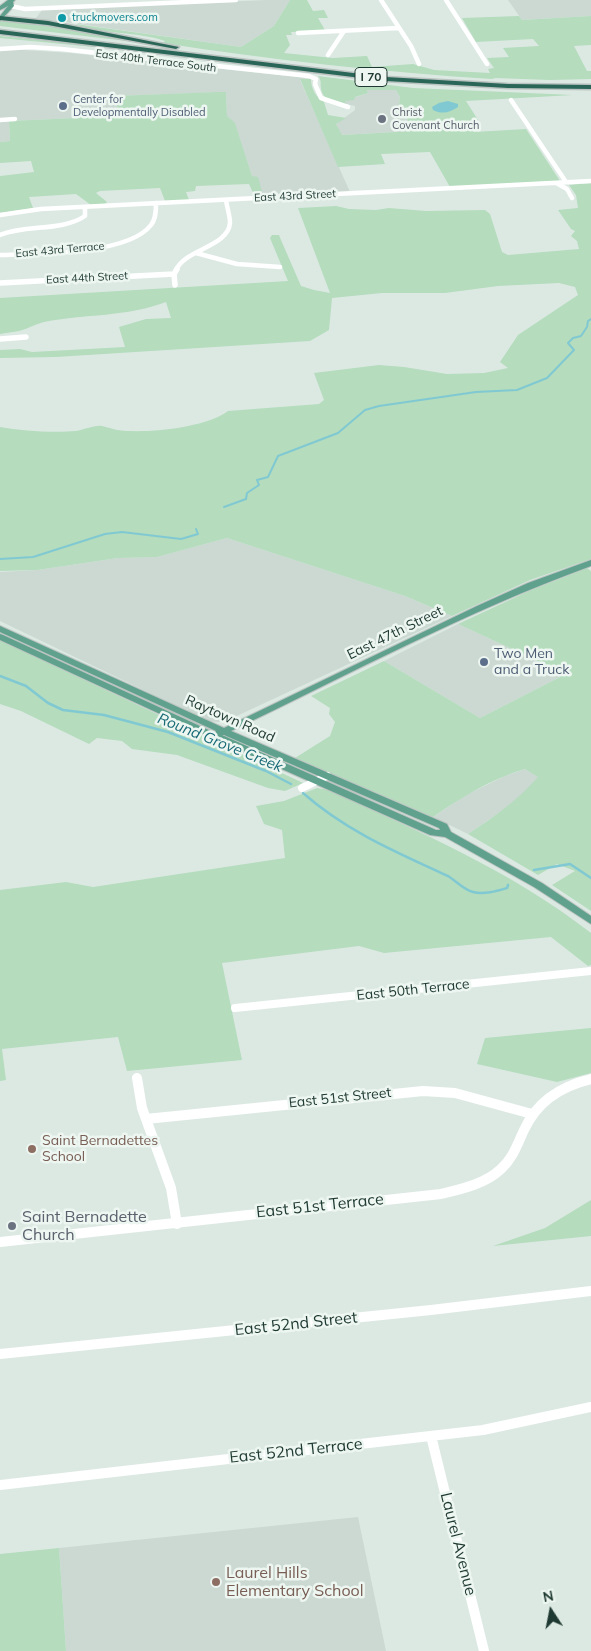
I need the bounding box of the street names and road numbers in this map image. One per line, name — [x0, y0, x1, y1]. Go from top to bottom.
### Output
street label: East 40th Terrace South — [95, 47, 217, 75]
road number: I 70 — [355, 68, 387, 86]
street label: East 43rd Street — [254, 187, 336, 205]
street label: East 43rd Terrace — [15, 240, 105, 260]
street label: East 44th Street — [46, 269, 128, 287]
street label: East 47th Street — [344, 603, 446, 663]
street label: Raytown Road — [182, 692, 278, 746]
street label: East 50th Terrace — [356, 976, 470, 1004]
street label: East 51st Street — [288, 1084, 392, 1112]
street label: East 51st Terrace — [255, 1190, 385, 1222]
street label: East 52nd Street — [234, 1308, 358, 1340]
street label: East 52nd Terrace — [229, 1434, 363, 1468]
street label: Laurel Avenue — [436, 1490, 480, 1598]

